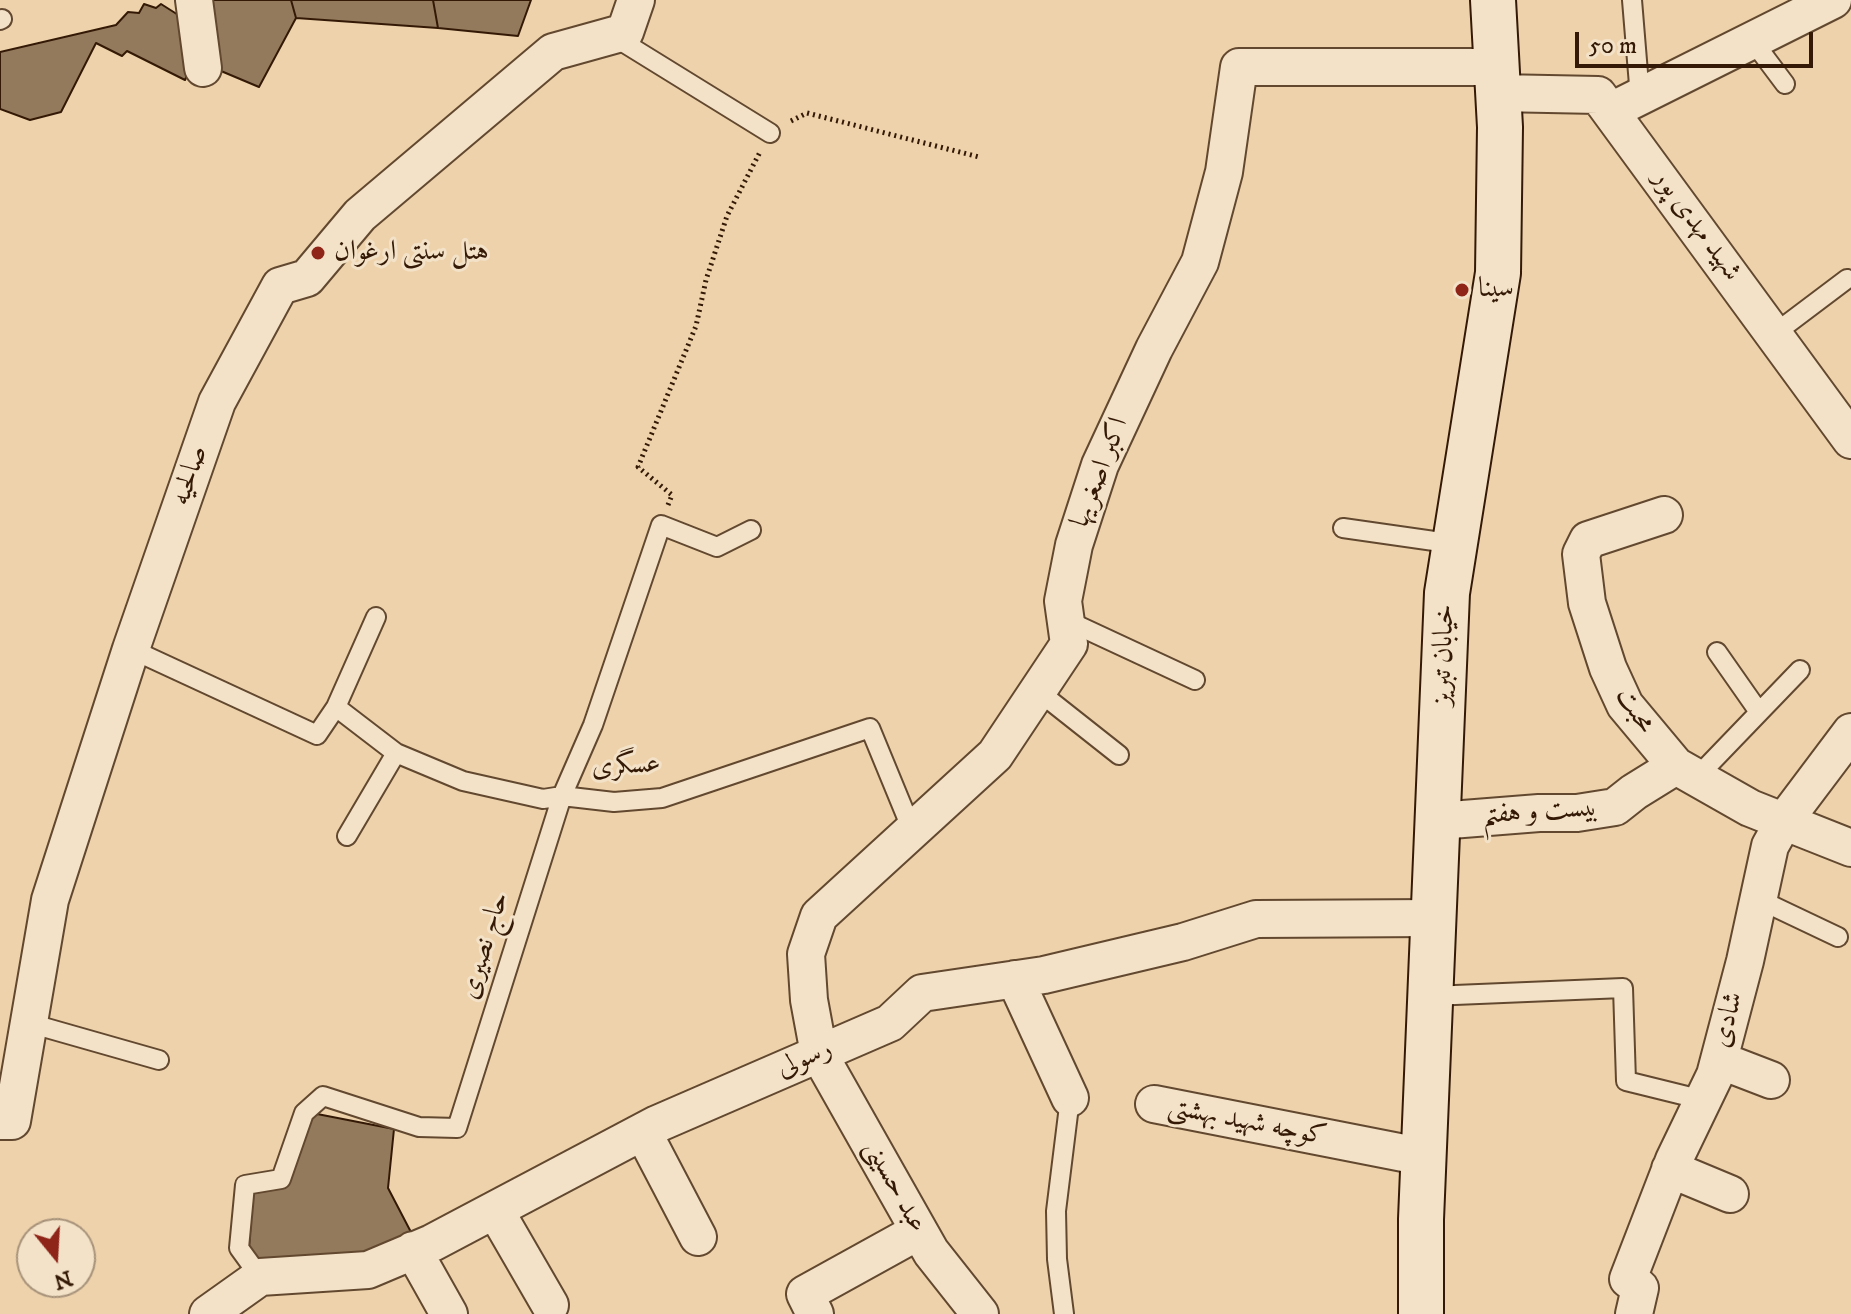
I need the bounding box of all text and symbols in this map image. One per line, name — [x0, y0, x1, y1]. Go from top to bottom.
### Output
scale bar — [1579, 16, 1817, 66]
text: 50 m — [1589, 31, 1637, 61]
street label: شهید مهدی پور — [1644, 164, 1748, 288]
place label: هتل سنتی ارغوان — [334, 236, 489, 270]
marker: هتل سنتی ارغوان — [309, 244, 327, 262]
place label: سینا — [1478, 273, 1514, 307]
marker: سینا — [1453, 281, 1471, 299]
street label: اکبر اصغریها — [1065, 413, 1137, 533]
street label: صالحیه — [165, 442, 217, 510]
street label: خیابان تبریز — [1426, 604, 1464, 706]
street label: محبت — [1607, 682, 1661, 740]
street label: عسگری — [591, 748, 661, 786]
street label: بیست و هفتم — [1481, 792, 1599, 834]
street label: حاج نصیری — [454, 888, 518, 1004]
street label: شادی — [1705, 988, 1753, 1052]
street label: رسولی — [772, 1033, 838, 1087]
street label: کوچه شهید بهشتی — [1165, 1091, 1329, 1155]
street label: عبد حسینی — [855, 1135, 933, 1239]
north arrow — [16, 1218, 96, 1298]
text: N — [50, 1264, 76, 1295]

